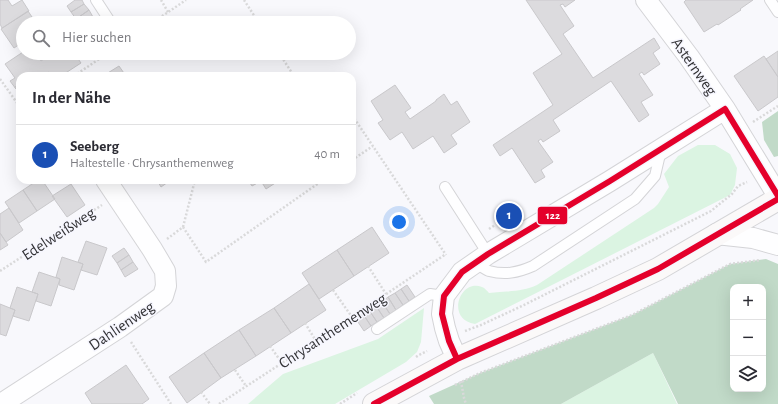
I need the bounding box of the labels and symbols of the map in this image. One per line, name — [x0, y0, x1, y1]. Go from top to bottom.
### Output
street label: Asternweg — [669, 35, 720, 98]
pin: 1 — [496, 201, 522, 231]
street label: Edelweißweg — [19, 204, 98, 263]
line badge: 122 — [537, 206, 568, 225]
text: 122 — [546, 210, 560, 221]
your location — [389, 212, 409, 232]
street label: Chrysanthemenweg — [276, 290, 390, 372]
street label: Dahlienweg — [86, 298, 157, 353]

